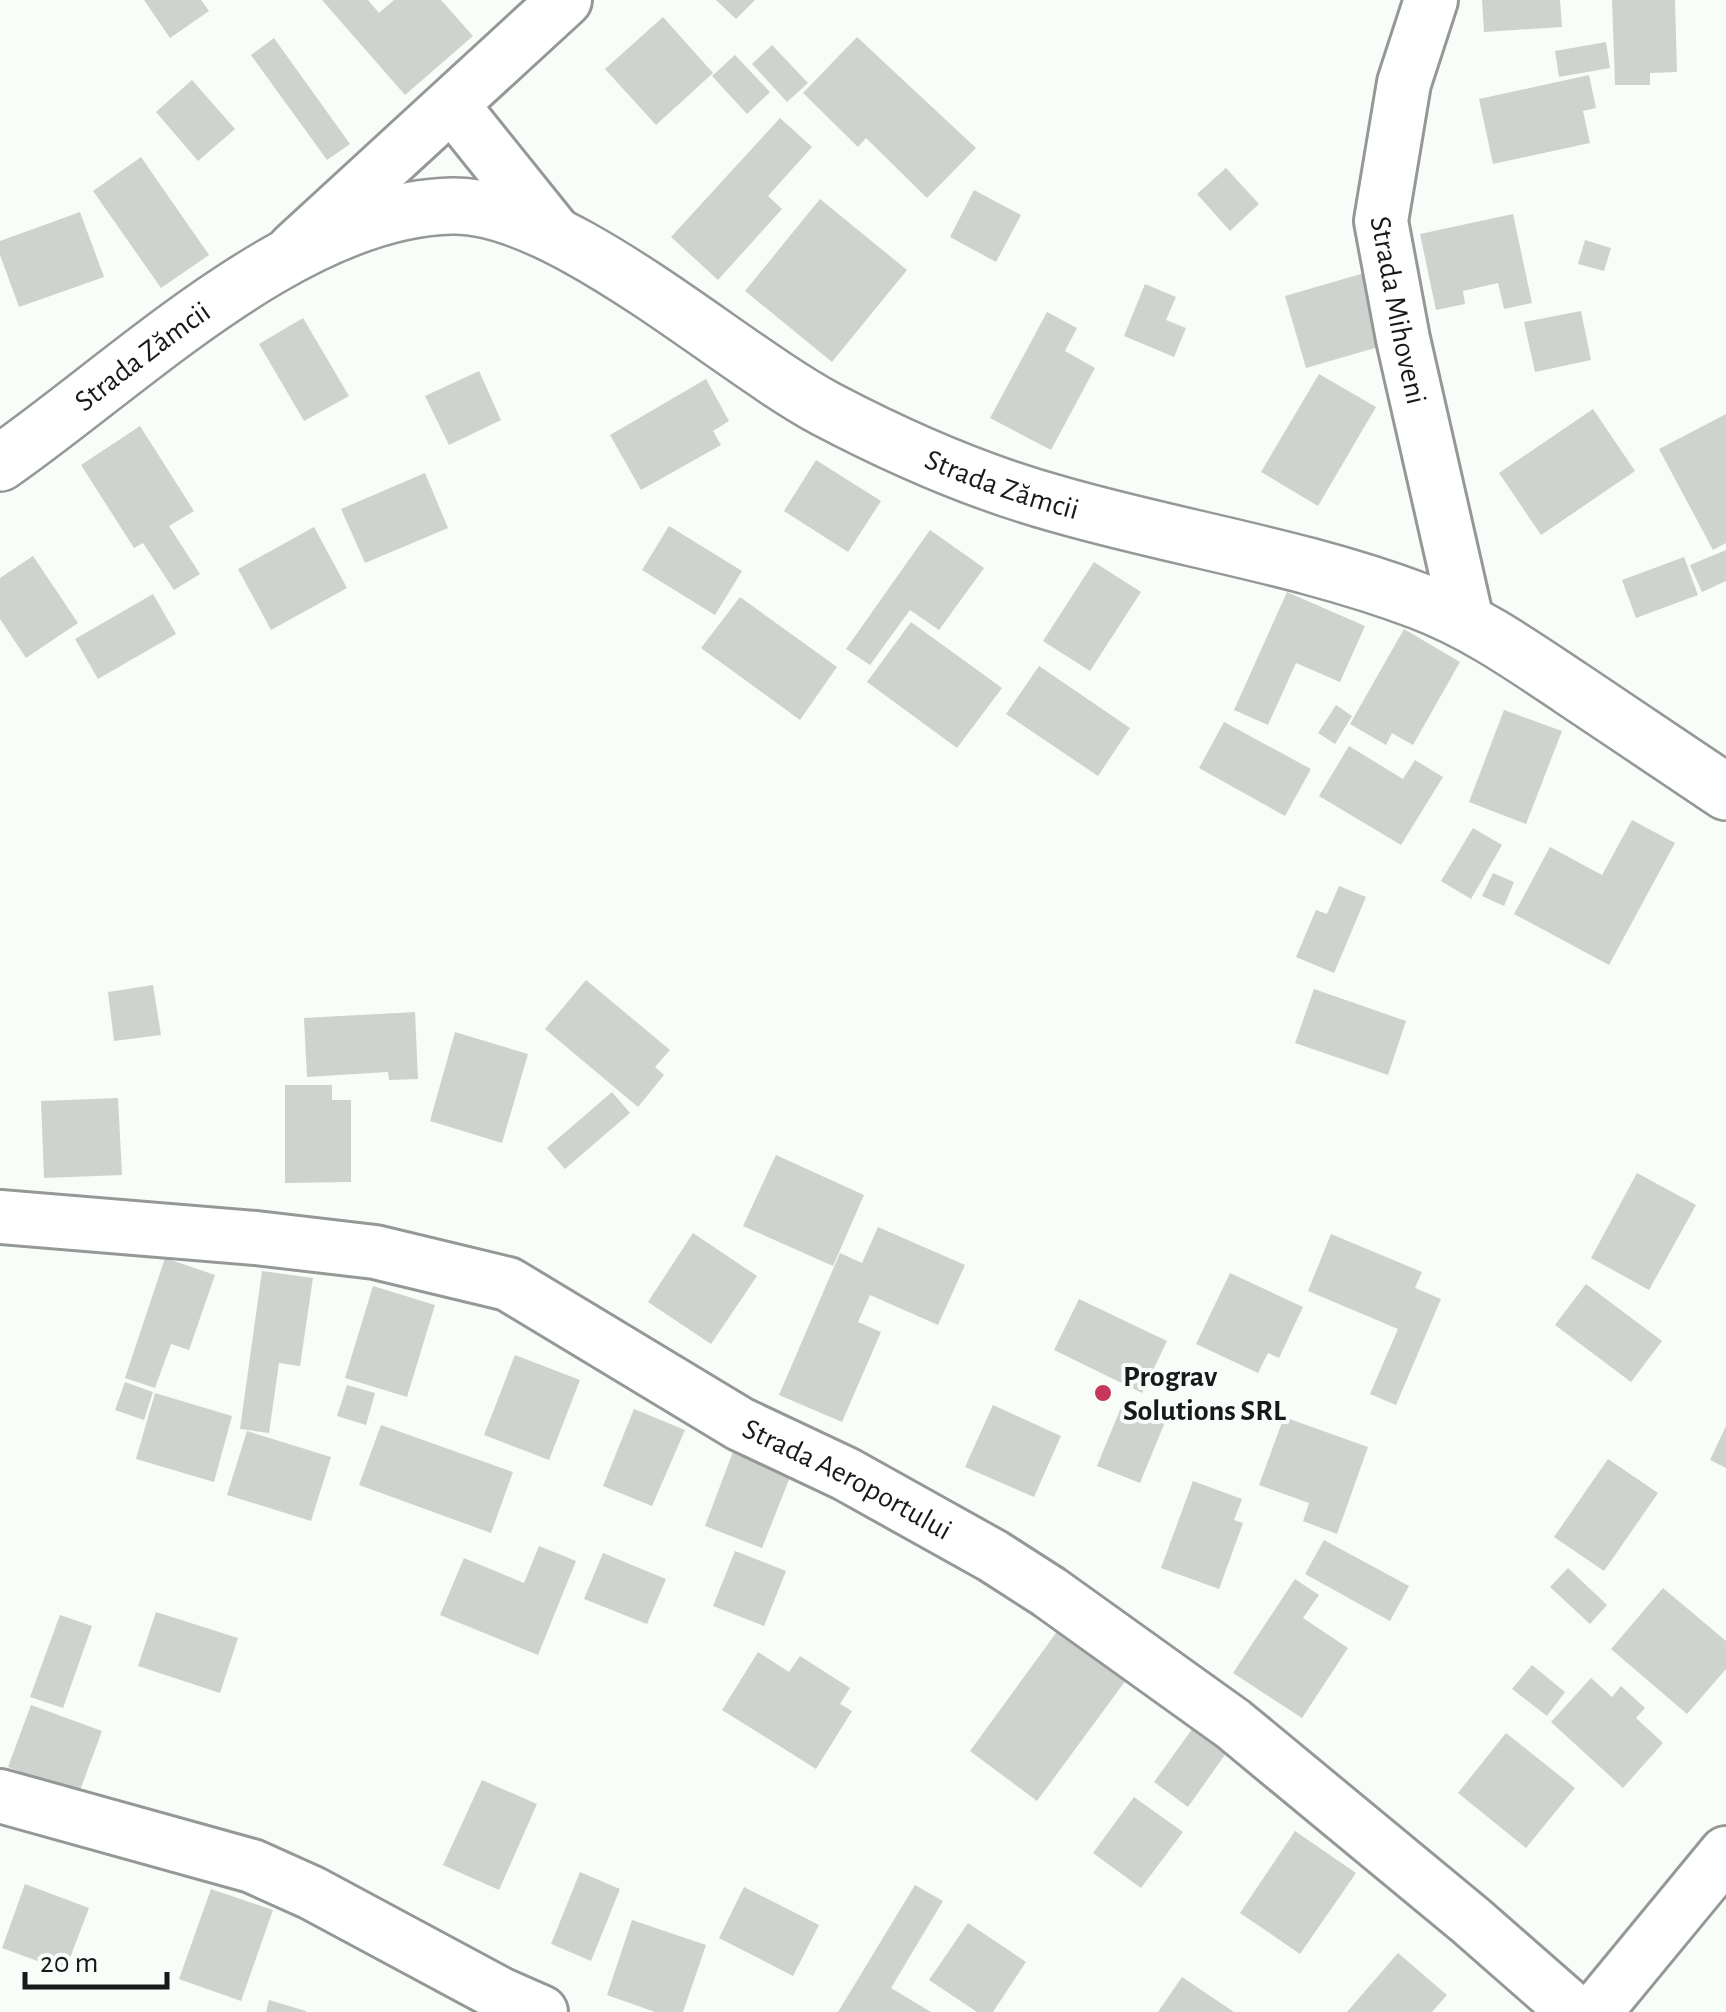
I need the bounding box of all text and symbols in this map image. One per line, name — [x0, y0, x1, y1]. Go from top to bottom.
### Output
street label: Strada Mihoveni — [1364, 214, 1431, 407]
street label: Strada Zămcii — [70, 296, 216, 417]
street label: Strada Zămcii — [920, 444, 1082, 525]
place label: Prograv Solutions SRL — [1123, 1362, 1286, 1426]
marker: Prograv Solutions SRL — [1092, 1382, 1114, 1404]
street label: Strada Aeroportului — [738, 1414, 957, 1546]
scale bar — [25, 1927, 168, 1989]
text: 20 m — [40, 1948, 98, 1978]

